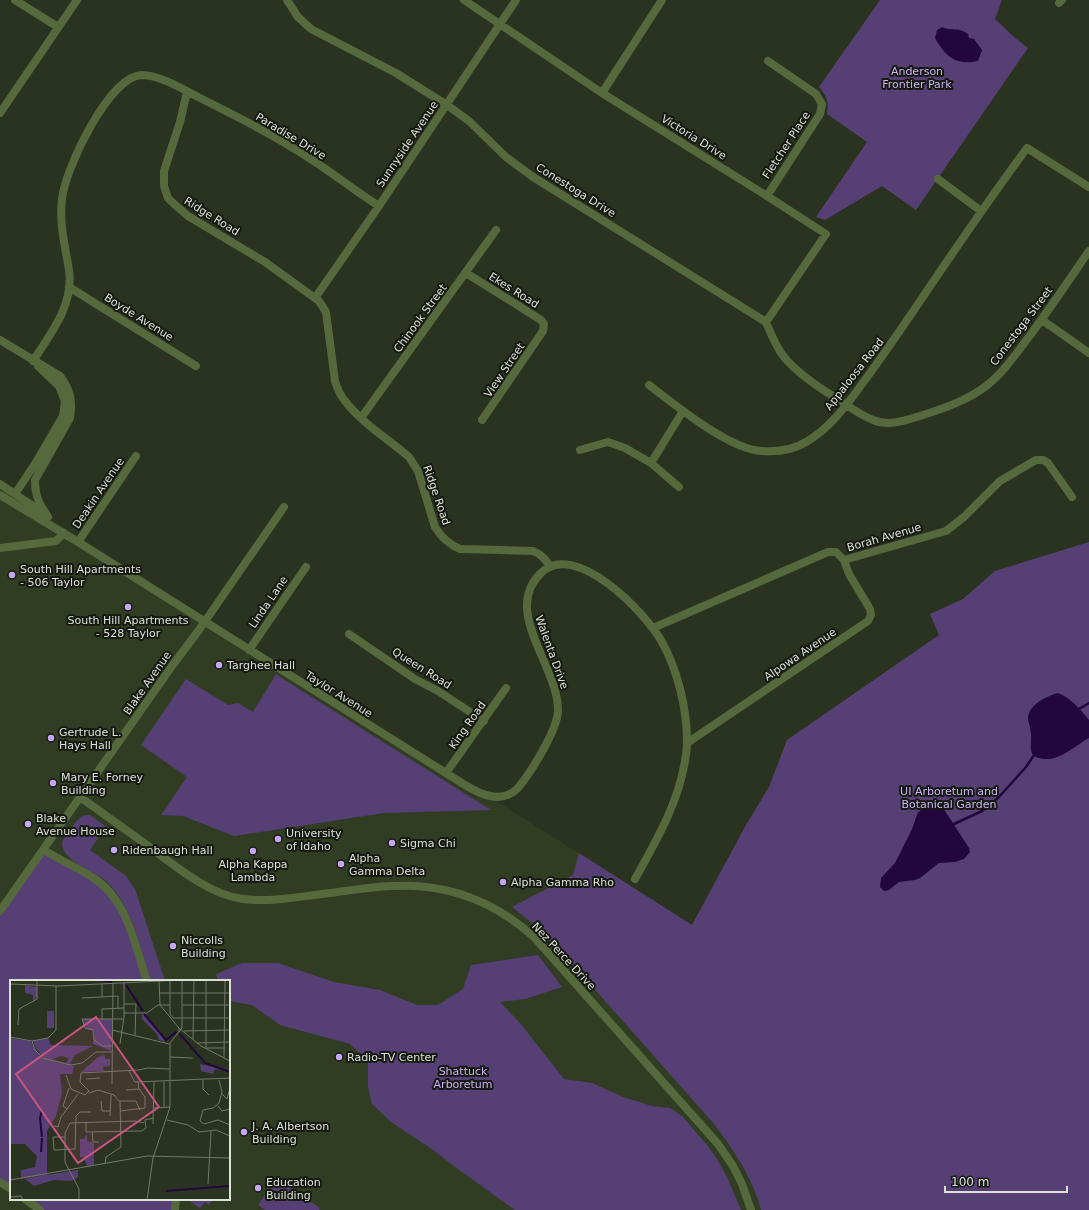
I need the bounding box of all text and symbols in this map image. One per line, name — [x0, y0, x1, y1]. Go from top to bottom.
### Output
park label: Anderson Frontier Park — [882, 65, 952, 91]
street label: Sunnyside Avenue — [374, 98, 441, 190]
street label: Fletcher Place — [760, 109, 813, 181]
street label: Paradise Drive — [253, 110, 328, 163]
street label: Victoria Drive — [659, 112, 729, 163]
street label: Conestoga Drive — [533, 161, 618, 220]
street label: Ridge Road — [182, 194, 242, 239]
street label: Ekes Road — [486, 270, 541, 311]
street label: Chinook Street — [391, 281, 450, 355]
street label: Conestoga Street — [987, 284, 1056, 368]
street label: Boyde Avenue — [102, 291, 176, 344]
street label: Appaloosa Road — [822, 336, 887, 413]
street label: View Street — [481, 340, 528, 400]
street label: Deakin Avenue — [70, 455, 127, 531]
street label: Ridge Road — [420, 463, 453, 527]
street label: Borah Avenue — [845, 521, 923, 554]
place label: South Hill Apartments - 506 Taylor — [20, 563, 141, 589]
marker: South Hill Apartments - 506 Taylor — [7, 570, 17, 580]
street label: Linda Lane — [246, 574, 291, 631]
marker: South Hill Apartments - 528 Taylor — [123, 602, 133, 612]
street label: Walenta Drive — [532, 613, 571, 691]
place label: South Hill Apartments - 528 Taylor — [68, 614, 189, 640]
street label: Alpowa Avenue — [762, 625, 839, 683]
street label: Queen Road — [390, 645, 454, 692]
street label: Blake Avenue — [121, 649, 174, 718]
place label: Targhee Hall — [226, 659, 295, 672]
marker: Targhee Hall — [214, 660, 224, 670]
street label: Taylor Avenue — [302, 668, 375, 720]
street label: King Road — [446, 699, 489, 752]
place label: Gertrude L. Hays Hall — [59, 726, 122, 752]
marker: Gertrude L. Hays Hall — [46, 733, 56, 743]
place label: Mary E. Forney Building — [61, 771, 143, 797]
marker: Mary E. Forney Building — [48, 778, 58, 788]
park label: UI Arboretum and Botanical Garden — [900, 785, 998, 811]
place label: Blake Avenue House — [36, 812, 115, 838]
marker: Blake Avenue House — [23, 819, 33, 829]
place label: University of Idaho — [286, 827, 342, 853]
marker: University of Idaho — [273, 834, 283, 844]
place label: Sigma Chi — [400, 837, 456, 850]
marker: Sigma Chi — [387, 838, 397, 848]
place label: Ridenbaugh Hall — [122, 844, 213, 857]
marker: Ridenbaugh Hall — [109, 845, 119, 855]
marker: Alpha Kappa Lambda — [248, 846, 258, 856]
place label: Alpha Gamma Delta — [349, 852, 425, 878]
place label: Alpha Kappa Lambda — [218, 858, 288, 884]
marker: Alpha Gamma Delta — [336, 859, 346, 869]
place label: Alpha Gamma Rho — [511, 876, 614, 889]
marker: Alpha Gamma Rho — [498, 877, 508, 887]
street label: Nez Perce Drive — [529, 920, 598, 993]
place label: Niccolls Building — [181, 934, 226, 960]
marker: Niccolls Building — [168, 941, 178, 951]
inset map — [10, 980, 230, 1200]
place label: Radio-TV Center — [347, 1051, 436, 1064]
marker: Radio-TV Center — [334, 1052, 344, 1062]
park label: Shattuck Arboretum — [434, 1065, 492, 1091]
place label: J. A. Albertson Building — [251, 1120, 329, 1146]
marker: J. A. Albertson Building — [239, 1127, 249, 1137]
scale bar — [945, 1168, 1067, 1194]
text: 100 m — [951, 1175, 989, 1189]
place label: Education Building — [266, 1176, 321, 1202]
marker: Education Building — [253, 1183, 263, 1193]

